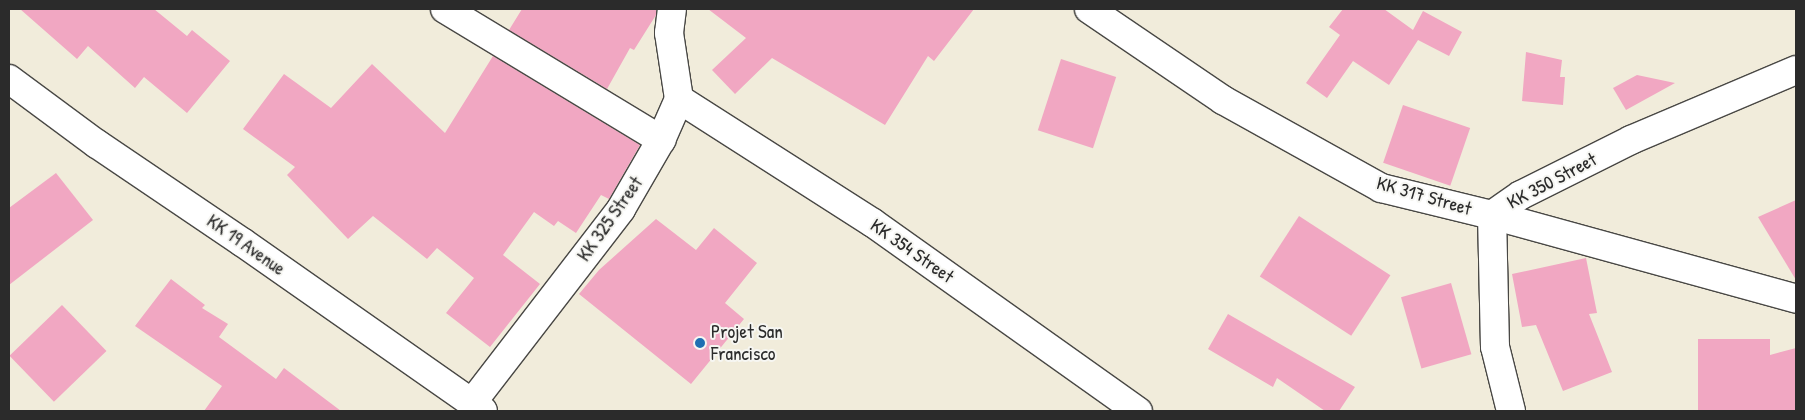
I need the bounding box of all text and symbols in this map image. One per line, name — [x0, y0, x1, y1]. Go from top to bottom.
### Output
street label: KK 350 Street — [1503, 148, 1601, 214]
street label: KK 325 Street — [572, 172, 648, 266]
street label: KK 317 Street — [1374, 172, 1474, 220]
street label: KK 19 Avenue — [202, 210, 290, 280]
street label: KK 354 Street — [866, 214, 958, 288]
place label: Projet San Francisco — [711, 321, 783, 365]
marker: Projet San Francisco — [693, 336, 707, 350]

